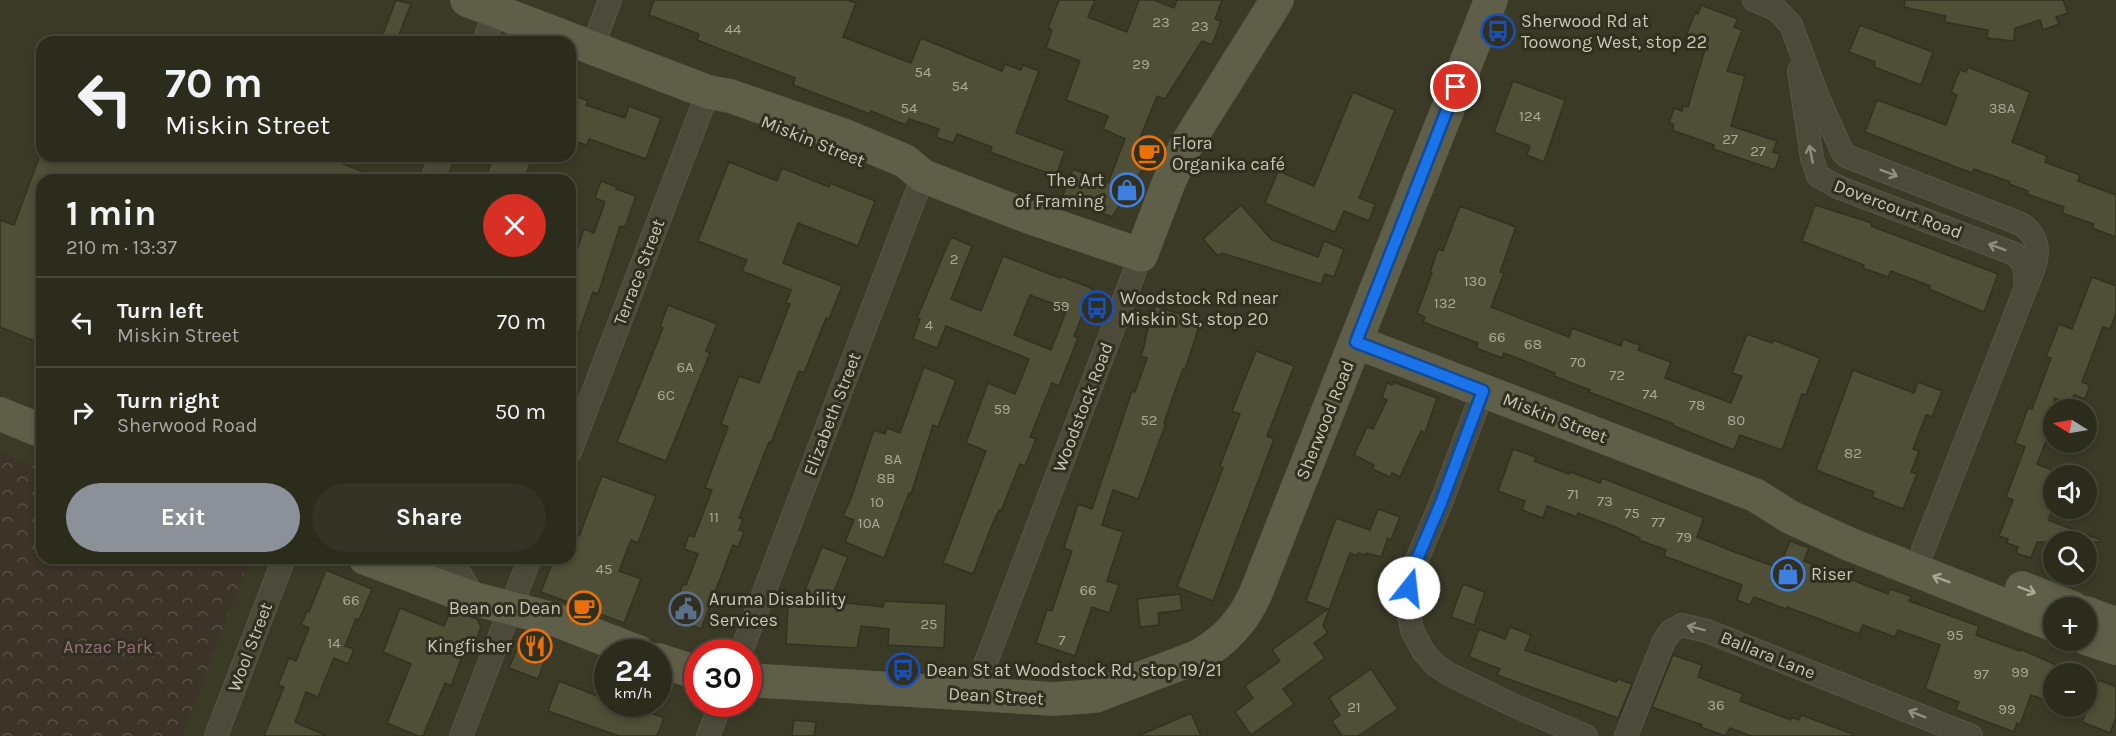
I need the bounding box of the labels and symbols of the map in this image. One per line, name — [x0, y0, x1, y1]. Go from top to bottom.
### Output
place label: Sherwood Rd at Toowong West, stop 22 — [1521, 10, 1707, 53]
house number: 23 — [1152, 13, 1170, 31]
bus stop icon: Sherwood Rd at Toowong West, stop 22 — [1480, 13, 1516, 49]
house number: 23 — [1191, 17, 1209, 35]
house number: 44 — [725, 20, 742, 38]
house number: 29 — [1132, 55, 1150, 73]
pin — [1430, 61, 1481, 112]
house number: 54 — [915, 63, 932, 81]
house number: 54 — [952, 77, 969, 95]
house number: 54 — [901, 99, 918, 117]
house number: 38A — [1989, 99, 2016, 117]
house number: 124 — [1519, 107, 1542, 125]
street label: Miskin Street — [758, 110, 868, 172]
house number: 27 — [1722, 130, 1738, 148]
place label: Flora Organika café — [1172, 132, 1285, 175]
cafe icon: Flora Organika café — [1131, 135, 1167, 171]
house number: 27 — [1750, 142, 1766, 160]
one-way arrow — [1805, 145, 1816, 164]
place label: The Art of Framing — [1015, 169, 1104, 212]
one-way arrow — [1879, 169, 1898, 180]
shop icon: The Art of Framing — [1109, 172, 1145, 208]
street label: Dovercourt Road — [1831, 174, 1965, 244]
street label: Terrace Street — [609, 216, 669, 328]
one-way arrow — [1988, 240, 2007, 251]
house number: 2 — [950, 250, 958, 268]
house number: 130 — [1464, 272, 1486, 290]
place label: Woodstock Rd near Miskin St, stop 20 — [1120, 287, 1279, 330]
bus stop icon: Woodstock Rd near Miskin St, stop 20 — [1079, 290, 1115, 326]
house number: 132 — [1434, 294, 1456, 312]
house number: 59 — [1052, 297, 1070, 315]
house number: 4 — [925, 316, 934, 334]
house number: 66 — [1488, 328, 1506, 346]
house number: 68 — [1524, 335, 1542, 353]
street label: Woodstock Road — [1048, 339, 1118, 475]
street label: Elizabeth Street — [798, 349, 866, 479]
house number: 70 — [1570, 353, 1586, 371]
street label: Sherwood Road — [1291, 357, 1359, 483]
house number: 6A — [676, 358, 694, 376]
house number: 72 — [1609, 366, 1625, 384]
house number: 74 — [1642, 385, 1658, 403]
house number: 6C — [657, 386, 675, 404]
street label: Miskin Street — [1500, 388, 1611, 448]
house number: 78 — [1689, 396, 1705, 414]
north arrow — [2043, 399, 2097, 453]
house number: 59 — [993, 400, 1011, 418]
house number: 52 — [1140, 411, 1158, 429]
house number: 80 — [1727, 411, 1745, 429]
house number: 82 — [1844, 444, 1862, 462]
house number: 8A — [884, 450, 902, 468]
house number: 8B — [877, 469, 895, 487]
house number: 71 — [1567, 485, 1579, 503]
house number: 73 — [1597, 492, 1613, 510]
house number: 10 — [870, 493, 884, 511]
house number: 75 — [1624, 504, 1640, 522]
house number: 11 — [709, 508, 719, 526]
house number: 77 — [1651, 513, 1665, 531]
house number: 10A — [858, 514, 881, 532]
house number: 79 — [1676, 528, 1692, 546]
position arrow — [1377, 556, 1441, 620]
shop icon: Riser — [1770, 556, 1806, 592]
house number: 45 — [596, 560, 612, 578]
place label: Riser — [1811, 563, 1853, 585]
one-way arrow — [1932, 573, 1951, 584]
house number: 66 — [1079, 581, 1097, 599]
one-way arrow — [2018, 585, 2036, 596]
place label: Aruma Disability Services — [709, 588, 847, 631]
cafe icon: Bean on Dean — [566, 590, 602, 626]
house number: 66 — [342, 591, 360, 609]
public building icon: Aruma Disability Services — [668, 591, 704, 627]
place label: Bean on Dean — [449, 597, 561, 619]
street label: Wool Street — [223, 599, 277, 695]
house number: 25 — [920, 615, 938, 633]
one-way arrow — [1687, 622, 1706, 634]
street label: Ballara Lane — [1717, 626, 1819, 684]
house number: 95 — [1946, 626, 1964, 644]
restaurant icon: Kingfisher — [517, 628, 553, 664]
house number: 7 — [1058, 631, 1066, 649]
house number: 14 — [327, 634, 341, 652]
place label: Kingfisher — [427, 635, 512, 657]
park label: Anzac Park — [63, 636, 153, 658]
speed limit sign: 30 — [684, 639, 762, 717]
bus stop icon: Dean St at Woodstock Rd, stop 19/21 — [885, 652, 921, 688]
place label: Dean St at Woodstock Rd, stop 19/21 — [926, 659, 1222, 681]
house number: 99 — [2011, 663, 2029, 681]
house number: 97 — [1973, 665, 1989, 683]
street label: Dean Street — [948, 683, 1045, 709]
house number: 36 — [1707, 696, 1725, 714]
house number: 21 — [1347, 698, 1361, 716]
house number: 99 — [1998, 700, 2016, 718]
one-way arrow — [1908, 708, 1927, 719]

